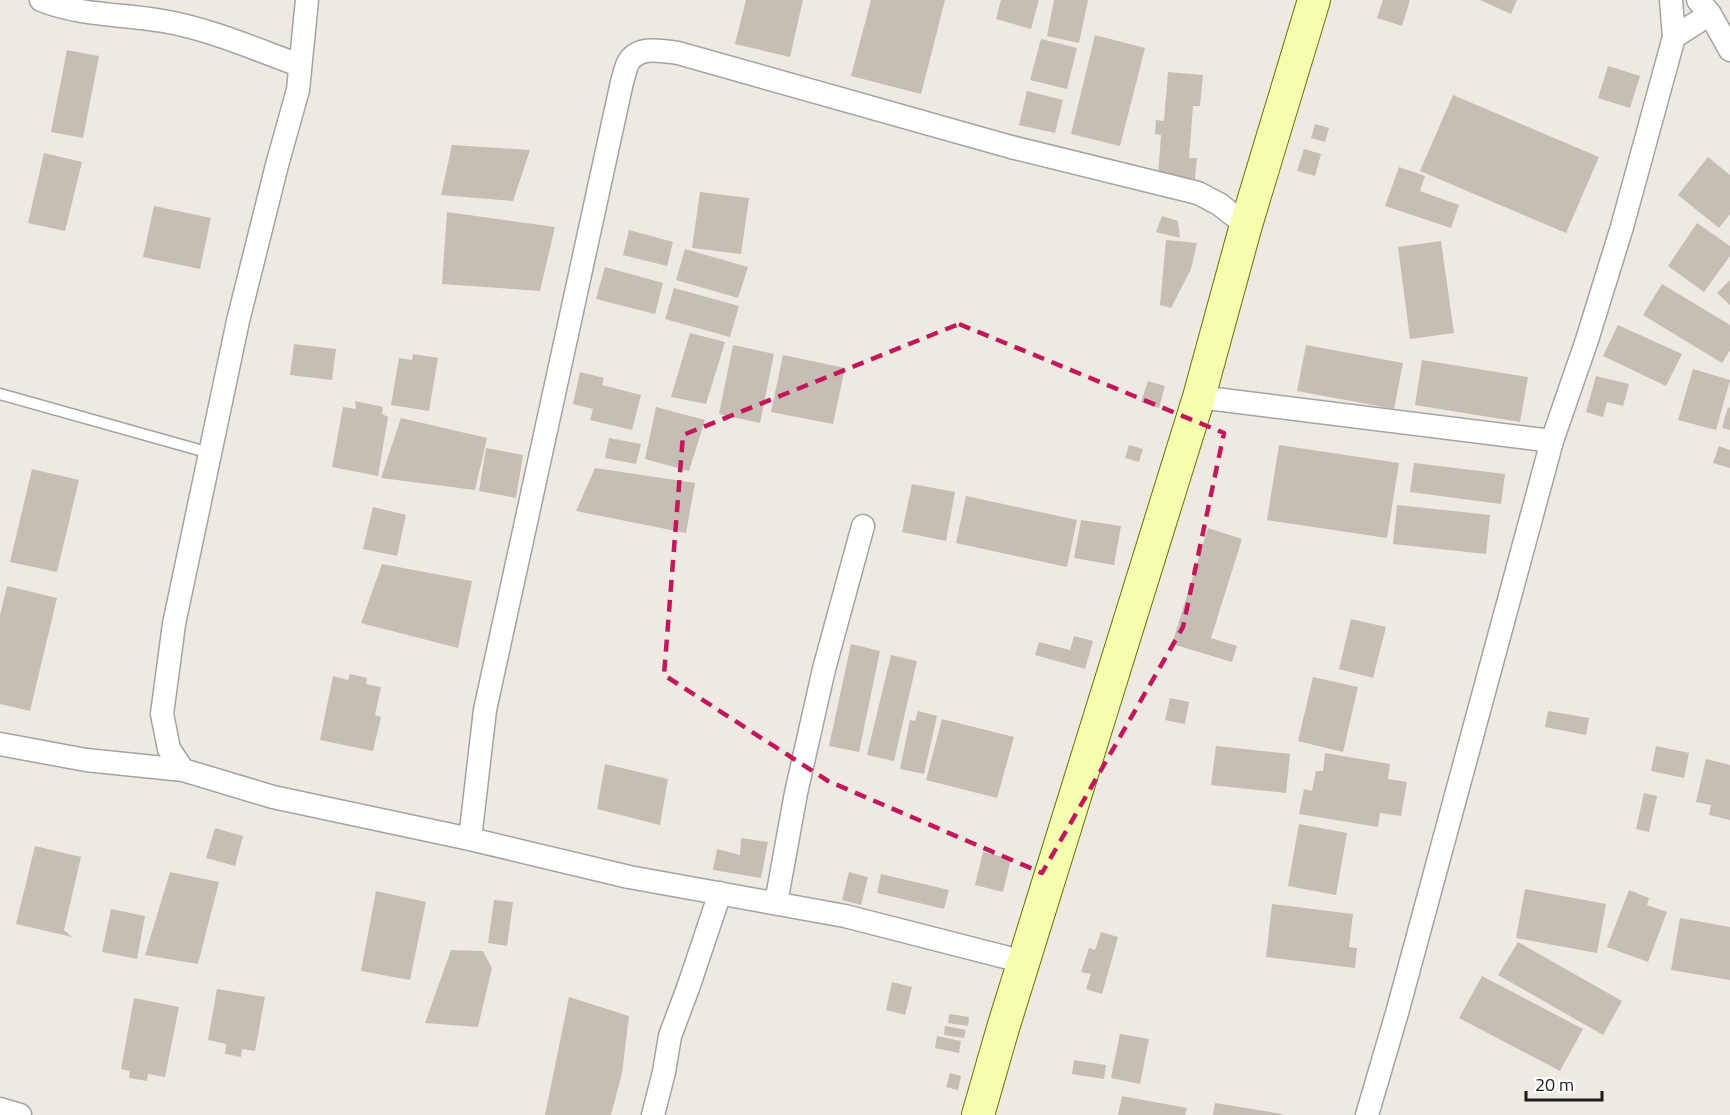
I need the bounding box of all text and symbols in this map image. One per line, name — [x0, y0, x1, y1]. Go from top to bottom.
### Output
scale bar — [1526, 1064, 1602, 1102]
text: 20 m — [1535, 1071, 1574, 1098]

